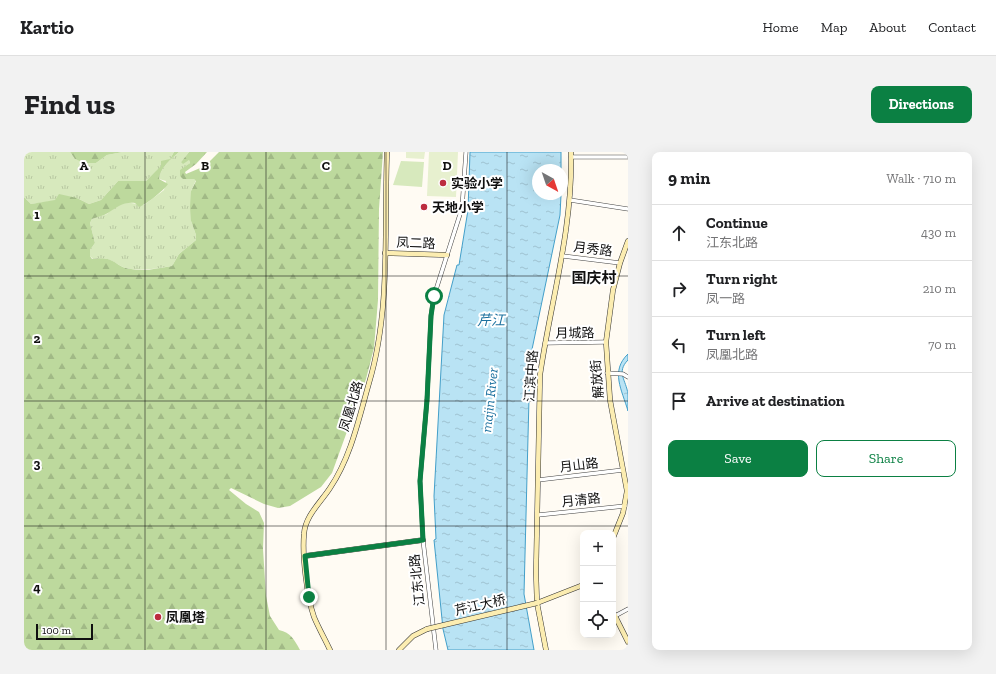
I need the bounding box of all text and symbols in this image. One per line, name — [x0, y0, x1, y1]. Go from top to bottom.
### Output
text: Kartio — [20, 16, 74, 39]
text: Home — [763, 19, 799, 36]
text: Map — [821, 19, 847, 36]
text: About — [869, 19, 906, 36]
text: Contact — [928, 19, 976, 36]
button: Directions — [871, 86, 972, 123]
text: Find us — [24, 88, 115, 121]
text: A — [80, 158, 89, 173]
text: B — [201, 158, 209, 173]
text: C — [322, 158, 330, 173]
text: D — [442, 158, 452, 173]
north arrow — [532, 164, 568, 200]
text: 9 min — [668, 168, 710, 188]
text: Walk · 710 m — [886, 171, 956, 186]
place label: 实验小学 — [451, 176, 503, 191]
marker: 实验小学 — [438, 178, 448, 188]
place label: 天地小学 — [432, 200, 484, 215]
marker: 天地小学 — [419, 202, 429, 212]
text: 1 — [34, 207, 40, 222]
text: Continue — [706, 214, 768, 232]
icon: ahead — [668, 222, 690, 244]
text: 430 m — [921, 225, 956, 240]
street label: 凤二路 — [396, 235, 436, 251]
text: 江东北路 — [706, 235, 758, 250]
street label: 月秀路 — [573, 239, 613, 259]
district label: 国庆村 — [571, 269, 617, 287]
text: Turn right — [706, 270, 777, 288]
icon: right — [668, 278, 690, 300]
text: 210 m — [923, 281, 956, 296]
route start — [425, 287, 443, 305]
text: 凤一路 — [706, 291, 745, 306]
water label: 芹江 — [477, 312, 507, 329]
street label: 月城路 — [555, 325, 595, 341]
text: Turn left — [706, 326, 766, 344]
text: 2 — [34, 331, 41, 346]
icon: left — [668, 334, 690, 356]
text: 70 m — [928, 337, 956, 352]
text: 凤凰北路 — [706, 347, 758, 362]
street label: 江滨中路 — [522, 350, 540, 402]
street label: 解放街 — [588, 359, 606, 399]
water label: majin River — [478, 367, 502, 433]
street label: 凤凰北路 — [336, 379, 366, 433]
icon: arrive — [668, 390, 690, 412]
text: Arrive at destination — [706, 392, 845, 410]
button: Save — [668, 440, 808, 477]
button: Share — [816, 440, 956, 477]
street label: 月山路 — [559, 455, 599, 475]
text: 3 — [34, 456, 41, 471]
street label: 月清路 — [561, 491, 601, 509]
map controls — [580, 530, 616, 638]
button: + — [580, 530, 616, 566]
street label: 江东北路 — [407, 553, 427, 607]
button: − — [580, 566, 616, 602]
text: 4 — [33, 580, 41, 595]
route end — [300, 588, 318, 606]
street label: 芹江大桥 — [453, 592, 507, 618]
button: locate — [580, 602, 616, 638]
place label: 凤凰塔 — [166, 610, 205, 625]
marker: 凤凰塔 — [153, 612, 163, 622]
scale bar — [36, 622, 93, 641]
text: 100 m — [42, 624, 71, 637]

